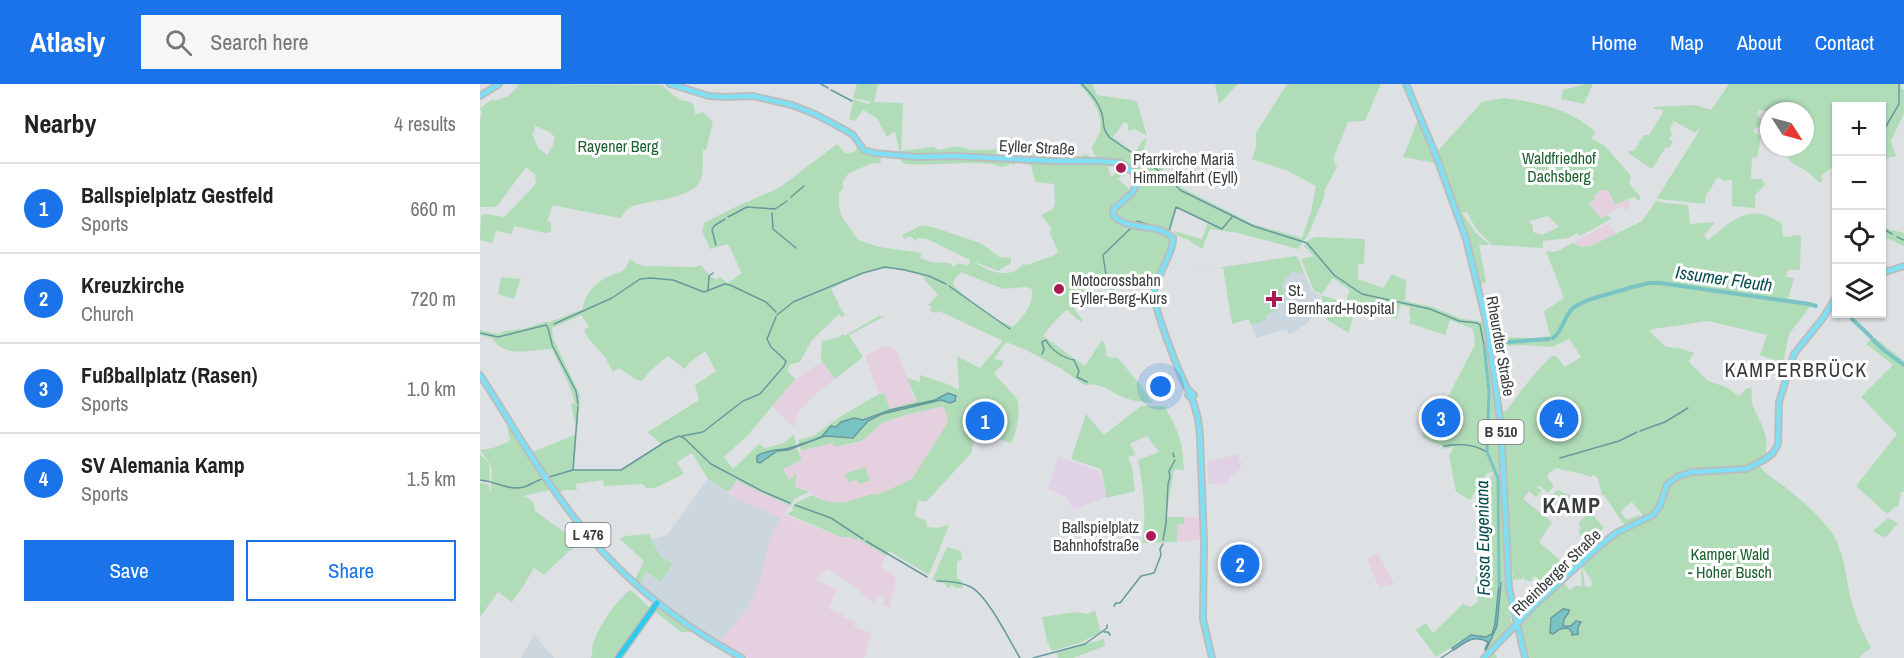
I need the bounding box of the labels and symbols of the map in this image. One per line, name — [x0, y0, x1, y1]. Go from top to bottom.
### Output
north arrow — [1760, 102, 1814, 156]
street label: Eyller Straße — [999, 134, 1075, 160]
park label: Rayener Berg — [578, 135, 659, 157]
park label: Waldfriedhof Dachsberg — [1522, 147, 1596, 187]
place label: Pfarrkirche Mariä Himmelfahrt (Eyll) — [1133, 148, 1238, 188]
marker: Pfarrkirche Mariä Himmelfahrt (Eyll) — [1114, 161, 1128, 175]
water label: Issumer Fleuth — [1674, 259, 1774, 298]
place label: Motocrossbahn Eyller-Berg-Kurs — [1071, 269, 1167, 309]
place label: St. Bernhard-Hospital — [1288, 279, 1395, 319]
marker: Motocrossbahn Eyller-Berg-Kurs — [1052, 282, 1066, 296]
marker: St. Bernhard-Hospital — [1265, 290, 1283, 308]
street label: Rheurdter Straße — [1481, 294, 1521, 398]
district label: KAMPERBRÜCK — [1724, 356, 1868, 383]
your location — [1146, 372, 1175, 401]
pin: 3 — [1422, 396, 1460, 440]
pin: 4 — [1540, 396, 1578, 442]
pin: 1 — [966, 398, 1004, 444]
road number: B 510 — [1478, 420, 1524, 444]
water label: Fossa Eugeniana — [1469, 480, 1496, 596]
district label: KAMP — [1542, 490, 1602, 520]
place label: Ballspielplatz Bahnhofstraße — [1053, 516, 1139, 556]
road number: L 476 — [566, 523, 610, 547]
street label: Rheinberger Straße — [1507, 524, 1605, 620]
marker: Ballspielplatz Bahnhofstraße — [1144, 529, 1158, 543]
pin: 2 — [1220, 542, 1260, 586]
park label: Kamper Wald - Hoher Busch — [1688, 543, 1772, 583]

